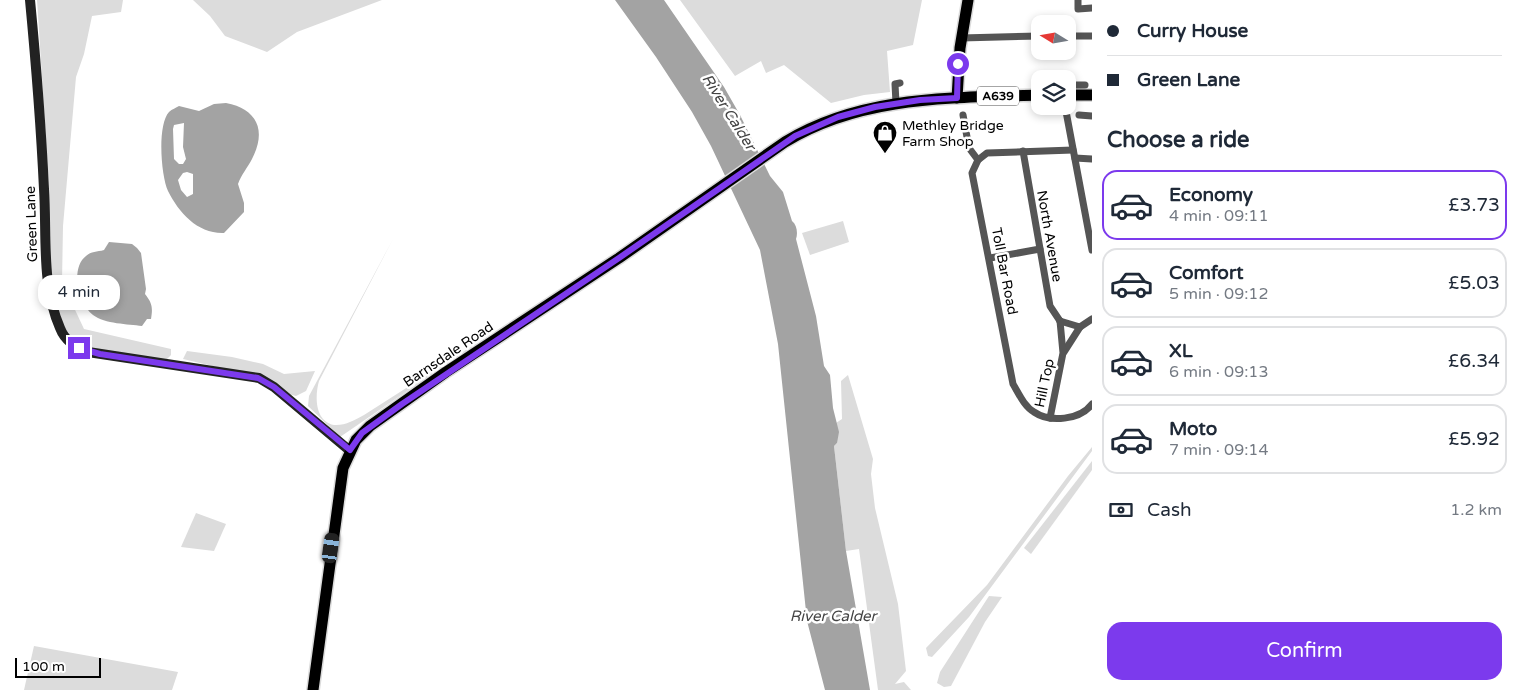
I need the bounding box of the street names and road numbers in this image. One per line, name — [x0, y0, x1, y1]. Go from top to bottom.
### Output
road number: A639 — [977, 86, 1019, 105]
street label: Green Lane — [22, 186, 41, 262]
street label: North Avenue — [1033, 189, 1066, 283]
street label: Toll Bar Road — [988, 226, 1021, 316]
street label: Barnsdale Road — [400, 318, 497, 391]
street label: Hill Top — [1031, 357, 1058, 409]

